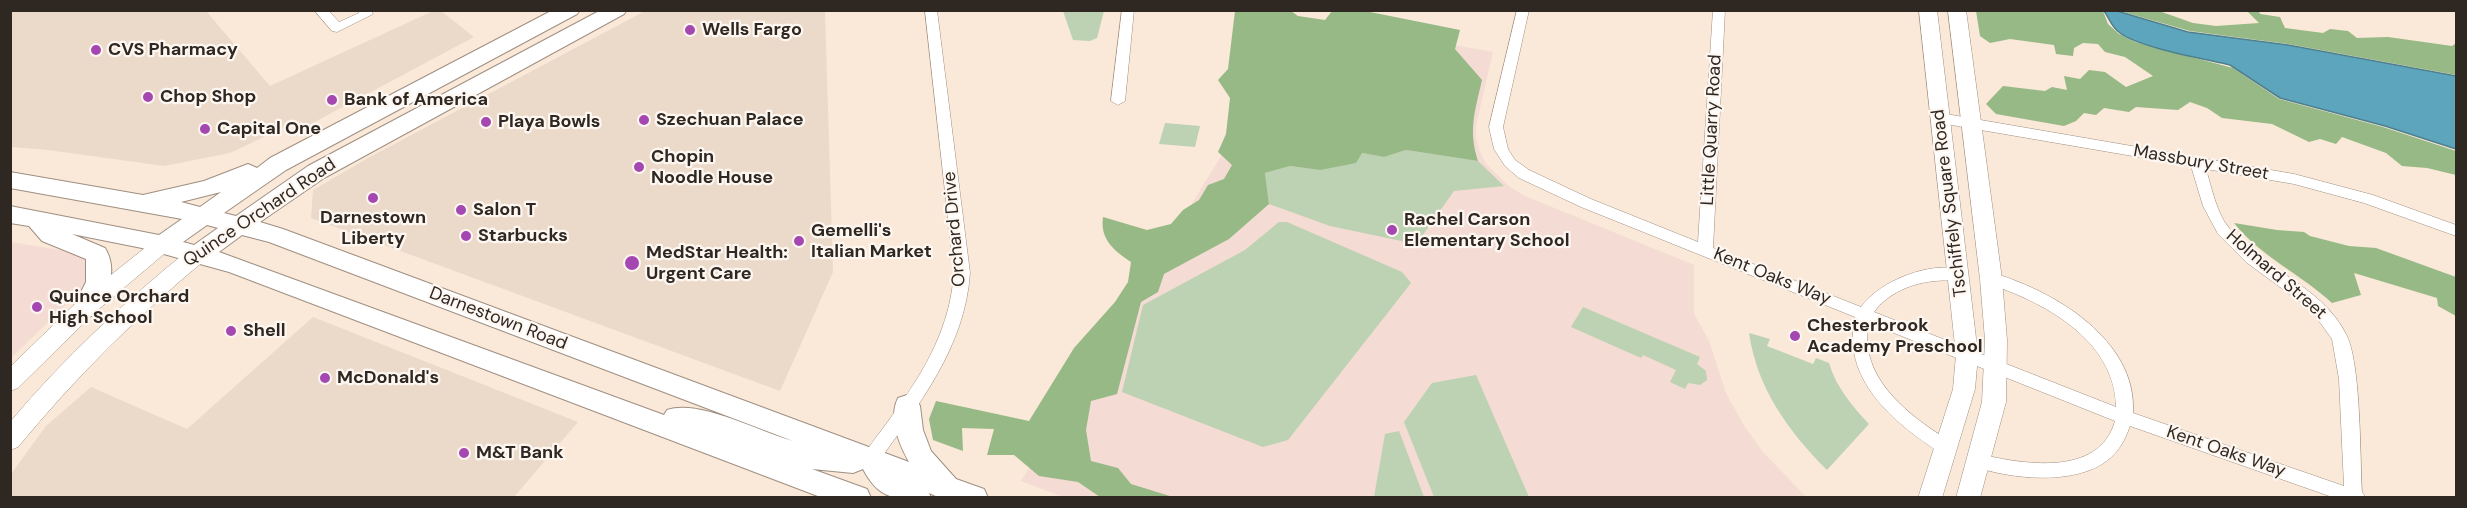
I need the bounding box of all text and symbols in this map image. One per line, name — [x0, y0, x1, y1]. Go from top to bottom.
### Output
place label: Wells Fargo — [702, 19, 802, 41]
marker: Wells Fargo — [683, 23, 697, 37]
place label: CVS Pharmacy — [108, 39, 238, 61]
marker: CVS Pharmacy — [89, 43, 103, 57]
street label: Little Quarry Road — [1697, 54, 1727, 206]
place label: Chop Shop — [160, 86, 256, 108]
place label: Bank of America — [344, 89, 488, 111]
marker: Chop Shop — [141, 90, 155, 104]
marker: Bank of America — [325, 93, 339, 107]
street label: Tschiffely Square Road — [1928, 108, 1972, 298]
place label: Szechuan Palace — [656, 109, 804, 131]
place label: Playa Bowls — [498, 111, 600, 133]
marker: Szechuan Palace — [637, 113, 651, 127]
marker: Playa Bowls — [479, 115, 493, 129]
place label: Capital One — [217, 118, 321, 140]
marker: Capital One — [198, 122, 212, 136]
street label: Massbury Street — [2132, 140, 2270, 186]
place label: Chopin Noodle House — [651, 146, 773, 188]
street label: Quince Orchard Road — [180, 154, 340, 272]
marker: Chopin Noodle House — [632, 160, 646, 174]
street label: Orchard Drive — [939, 170, 971, 288]
marker: Darnestown Liberty — [366, 191, 380, 205]
place label: Salon T — [473, 199, 536, 221]
marker: Salon T — [454, 203, 468, 217]
place label: Darnestown Liberty — [320, 207, 426, 250]
place label: Rachel Carson Elementary School — [1404, 209, 1570, 252]
place label: Gemelli's Italian Market — [811, 220, 932, 262]
marker: Rachel Carson Elementary School — [1385, 223, 1399, 237]
place label: Starbucks — [478, 225, 568, 247]
street label: Holmard Street — [2221, 225, 2331, 325]
marker: Starbucks — [459, 229, 473, 243]
marker: Gemelli's Italian Market — [792, 234, 806, 248]
place label: MedStar Health: Urgent Care — [646, 242, 788, 284]
street label: Kent Oaks Way — [1710, 244, 1834, 310]
marker: MedStar Health: Urgent Care — [623, 254, 641, 272]
street label: Darnestown Road — [426, 283, 570, 355]
place label: Quince Orchard High School — [49, 286, 189, 328]
marker: Quince Orchard High School — [30, 300, 44, 314]
place label: Chesterbrook Academy Preschool — [1807, 315, 1983, 358]
place label: Shell — [243, 320, 285, 342]
marker: Shell — [224, 324, 238, 338]
marker: Chesterbrook Academy Preschool — [1788, 329, 1802, 343]
place label: McDonald's — [337, 367, 439, 389]
marker: McDonald's — [318, 371, 332, 385]
street label: Kent Oaks Way — [2164, 422, 2288, 482]
place label: M&T Bank — [476, 442, 564, 464]
marker: M&T Bank — [457, 446, 471, 460]

